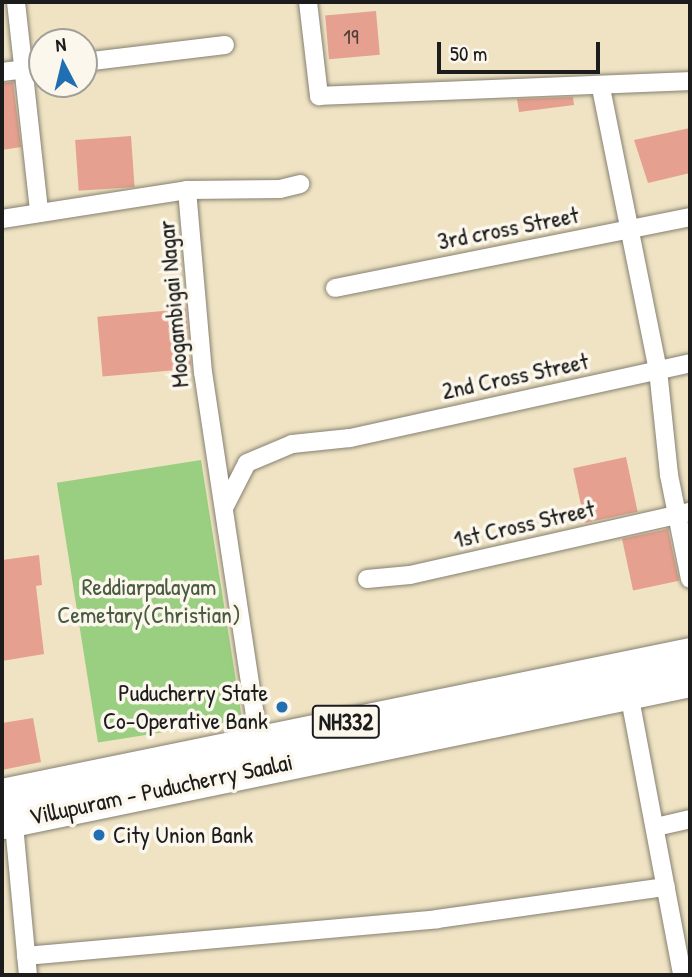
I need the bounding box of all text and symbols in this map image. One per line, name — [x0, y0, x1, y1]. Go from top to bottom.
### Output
house number: 19 — [343, 24, 359, 50]
north arrow — [28, 28, 98, 98]
scale bar — [440, 28, 603, 72]
text: N — [54, 31, 67, 58]
text: 50 m — [450, 39, 487, 68]
street label: 3rd cross Street — [435, 200, 581, 256]
street label: Moogambigai Nagar — [151, 219, 195, 389]
street label: 2nd Cross Street — [439, 346, 591, 406]
street label: 1st Cross Street — [451, 494, 597, 554]
park label: Reddiarpalayam Cemetary(Christian) — [57, 573, 241, 629]
place label: Puducherry State Co-Operative Bank — [103, 679, 268, 735]
marker: Puducherry State Co-Operative Bank — [274, 699, 290, 715]
road number: NH332 — [311, 702, 381, 742]
street label: Villupuram - Puducherry Saalai — [27, 747, 295, 831]
place label: City Union Bank — [113, 821, 253, 849]
marker: City Union Bank — [91, 827, 107, 843]

